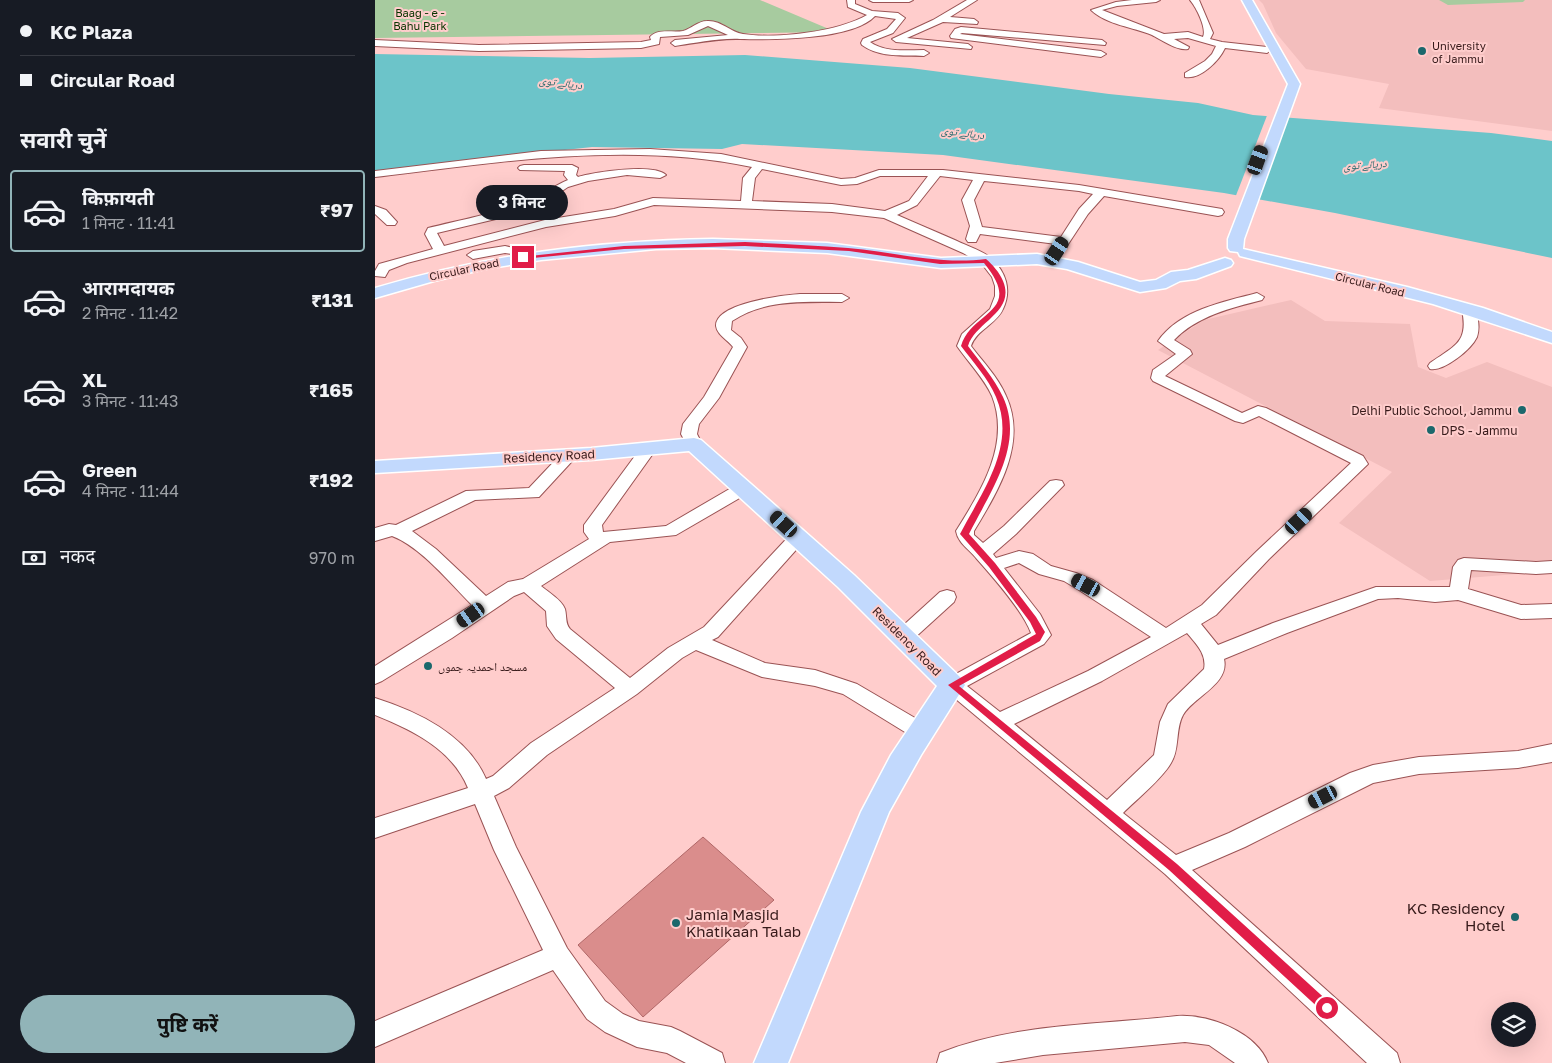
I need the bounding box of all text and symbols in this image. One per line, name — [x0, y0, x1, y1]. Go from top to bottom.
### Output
park label: Baag - e - Bahu Park — [393, 6, 447, 32]
text: KC Plaza — [50, 20, 132, 43]
place label: University of Jammu — [1432, 39, 1486, 65]
marker: University of Jammu — [1416, 45, 1428, 57]
text: Circular Road — [50, 68, 175, 91]
water label: دریائے توی — [539, 73, 584, 92]
water label: دریائے توی — [941, 123, 986, 142]
text: सवारी चुनें — [20, 126, 106, 153]
car — [1245, 143, 1270, 177]
water label: دریائے توی — [1343, 156, 1387, 173]
callout: 3 मिनट — [477, 184, 569, 220]
text: किफ़ायती — [82, 186, 154, 209]
icon: car — [22, 189, 67, 234]
text: 3 मिनट — [498, 192, 546, 212]
text: ₹97 — [320, 198, 353, 221]
text: 1 मिनट · 11:41 — [82, 213, 175, 233]
car — [1042, 234, 1071, 268]
route end — [512, 246, 534, 268]
street label: Circular Road — [428, 255, 500, 283]
street label: Circular Road — [1334, 269, 1406, 299]
text: आरामदायक — [82, 276, 174, 299]
icon: car — [22, 279, 67, 324]
text: ₹131 — [311, 288, 353, 311]
text: 2 मिनट · 11:42 — [82, 303, 178, 323]
text: XL — [82, 368, 107, 391]
icon: car — [22, 369, 67, 414]
text: ₹165 — [309, 378, 353, 401]
text: 3 मिनट · 11:43 — [82, 391, 178, 411]
place label: Delhi Public School, Jammu — [1351, 403, 1512, 418]
marker: Delhi Public School, Jammu — [1516, 404, 1528, 416]
place label: DPS - Jammu — [1441, 423, 1517, 438]
marker: DPS - Jammu — [1425, 424, 1437, 436]
street label: Residency Road — [503, 446, 595, 466]
text: Green — [82, 458, 137, 481]
icon: car — [22, 459, 67, 504]
text: ₹192 — [309, 468, 353, 491]
text: 4 मिनट · 11:44 — [82, 481, 179, 501]
car — [1282, 505, 1315, 537]
car — [767, 508, 800, 540]
icon: cash — [20, 544, 48, 572]
text: नकद — [60, 544, 95, 567]
text: 970 m — [309, 548, 355, 568]
car — [1069, 571, 1102, 599]
car — [454, 600, 487, 630]
street label: Residency Road — [869, 603, 945, 679]
place label: مسجد احمدیہ جموں — [438, 659, 527, 674]
marker: مسجد احمدیہ جموں — [422, 660, 434, 672]
car — [1306, 784, 1339, 810]
place label: KC Residency Hotel — [1407, 899, 1506, 934]
place label: Jamia Masjid Khatikaan Talab — [686, 905, 801, 940]
marker: KC Residency Hotel — [1509, 911, 1521, 923]
marker: Jamia Masjid Khatikaan Talab — [670, 917, 682, 929]
button: पुष्टि करें — [20, 995, 355, 1053]
route start — [1316, 997, 1338, 1019]
map controls — [1491, 1002, 1536, 1047]
button: layers — [1491, 1002, 1536, 1047]

